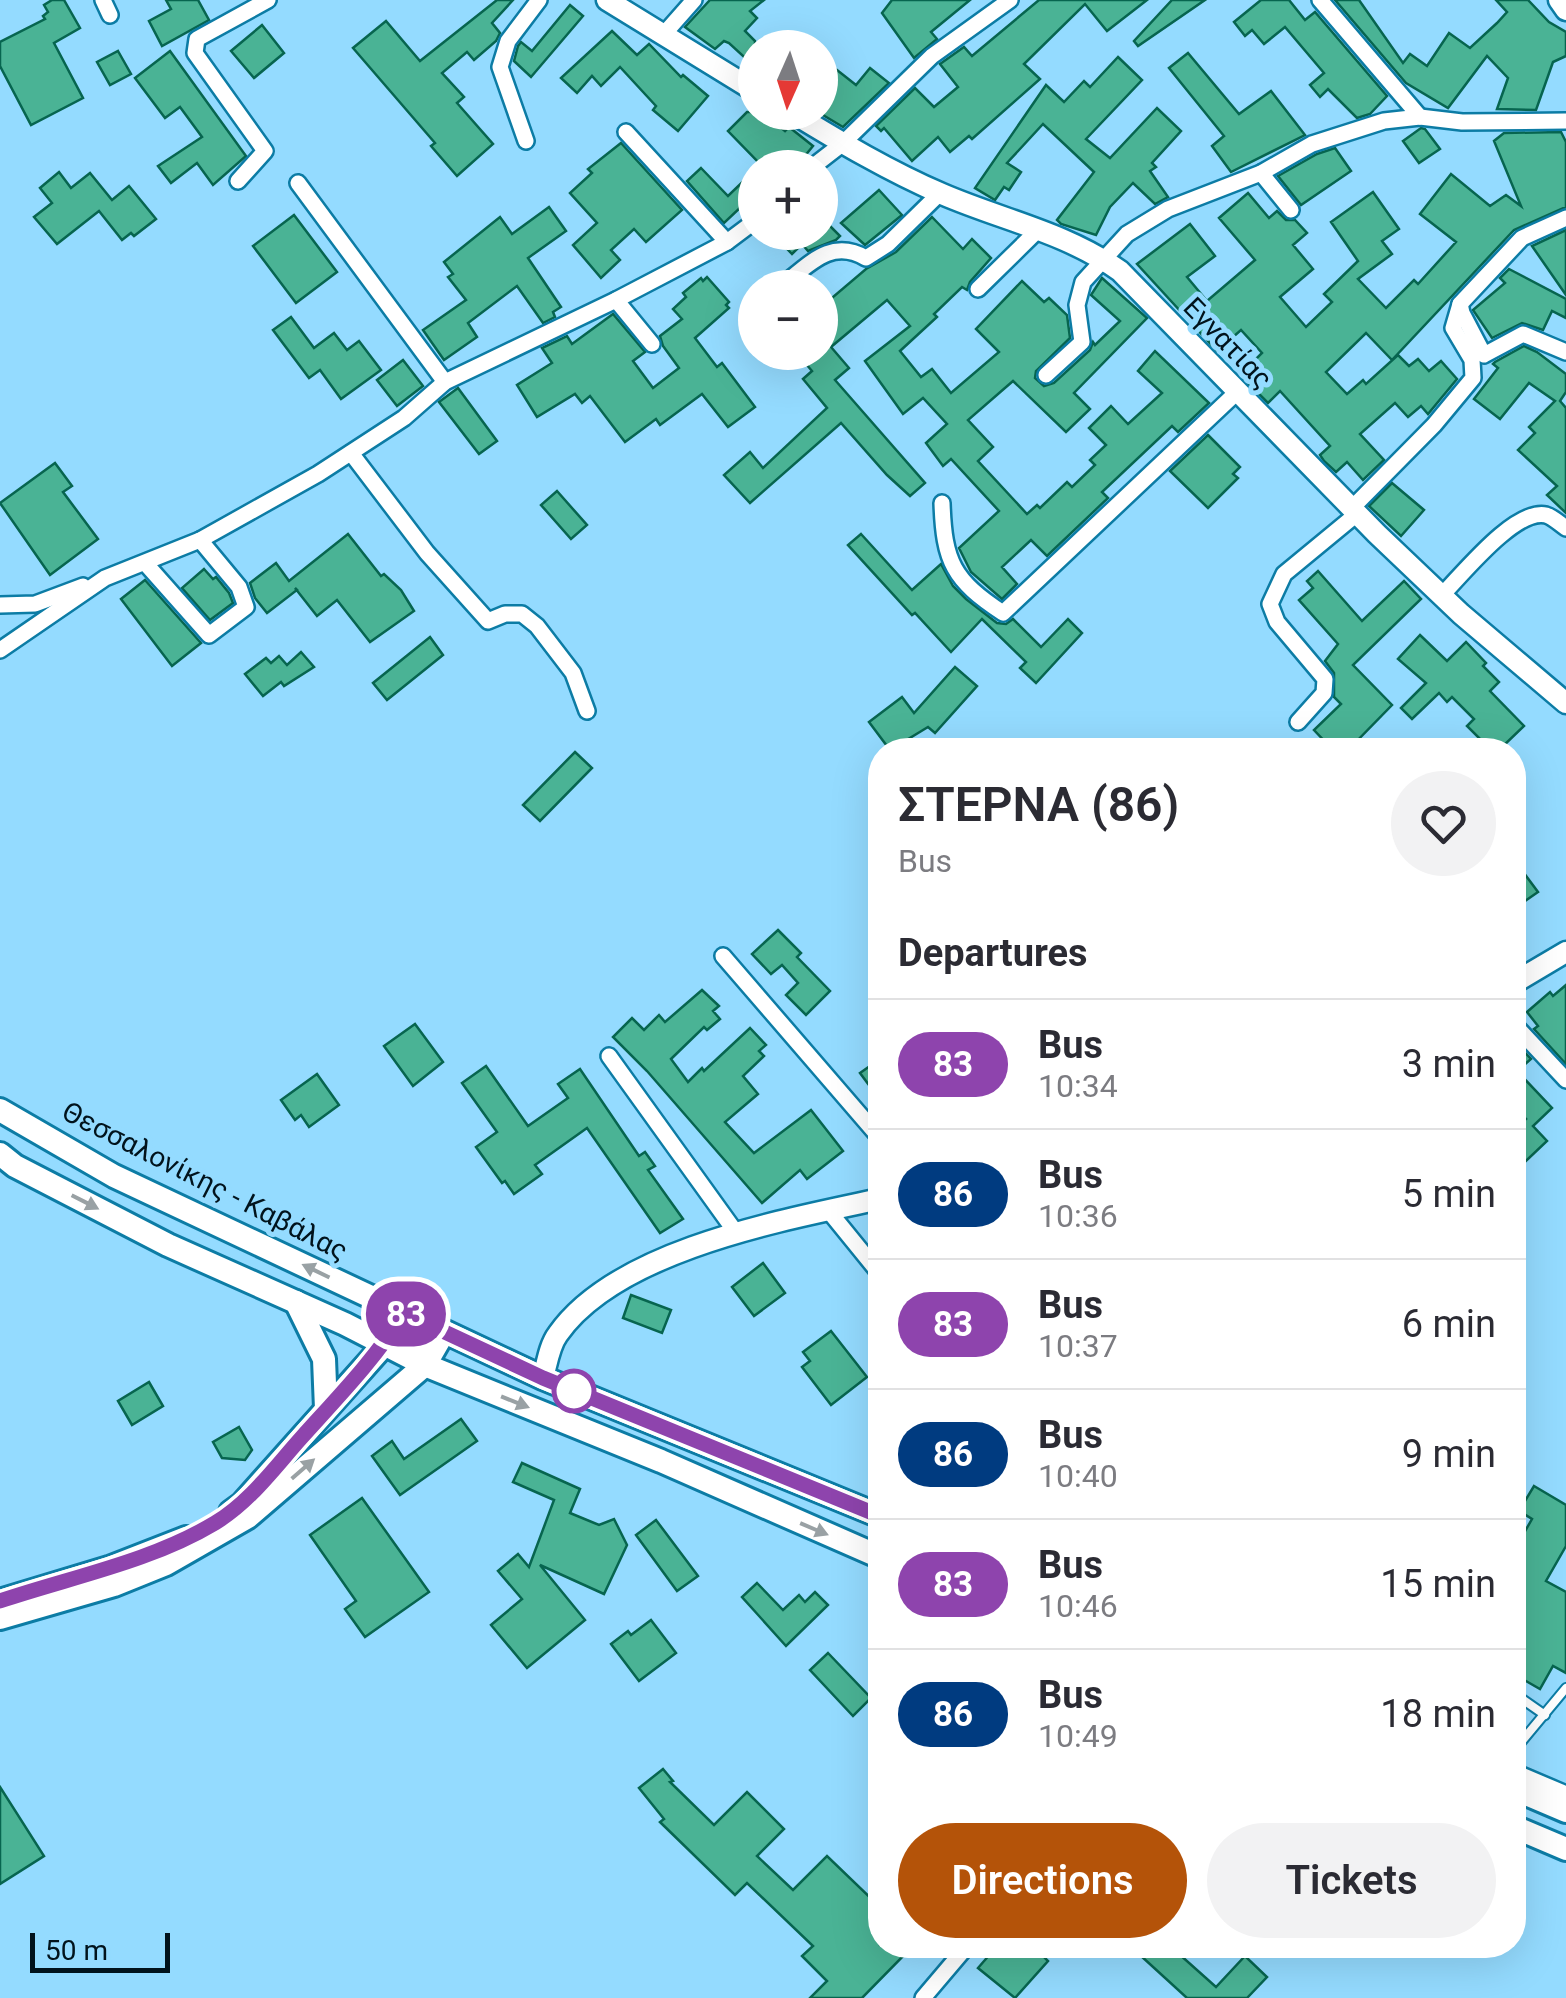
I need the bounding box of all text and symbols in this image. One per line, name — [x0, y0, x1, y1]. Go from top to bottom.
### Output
north arrow — [738, 30, 838, 130]
map controls — [738, 30, 838, 370]
button: + — [738, 150, 838, 250]
button: − — [738, 270, 838, 370]
street label: Εγνατίας — [1177, 291, 1279, 395]
button: heart — [1391, 771, 1496, 876]
text: ΣΤΕΡΝΑ (86) — [898, 776, 1179, 833]
text: Bus — [898, 842, 952, 880]
text: Departures — [898, 931, 1088, 975]
text: Bus — [1038, 1023, 1103, 1067]
text: 3 min — [1402, 1042, 1496, 1086]
text: 83 — [933, 1044, 973, 1085]
text: 10:34 — [1038, 1067, 1118, 1105]
street label: Θεσσαλονίκης - Καβάλας — [57, 1095, 353, 1267]
text: Bus — [1038, 1153, 1103, 1197]
text: 5 min — [1402, 1172, 1496, 1216]
text: 86 — [933, 1174, 973, 1215]
one-way arrow — [71, 1193, 100, 1210]
text: 10:36 — [1038, 1197, 1118, 1235]
one-way arrow — [301, 1262, 330, 1279]
line badge: 83 — [361, 1282, 451, 1346]
text: Bus — [1038, 1283, 1103, 1327]
text: 83 — [386, 1294, 426, 1335]
text: 6 min — [1402, 1302, 1496, 1346]
text: 83 — [933, 1304, 973, 1345]
text: 10:37 — [1038, 1327, 1118, 1365]
unlabelled marker — [553, 1370, 595, 1412]
one-way arrow — [500, 1395, 530, 1411]
text: Bus — [1038, 1413, 1103, 1457]
text: 9 min — [1402, 1432, 1496, 1476]
text: 86 — [933, 1434, 973, 1475]
text: 10:40 — [1038, 1457, 1118, 1495]
one-way arrow — [290, 1458, 315, 1480]
one-way arrow — [799, 1522, 829, 1538]
text: Bus — [1038, 1543, 1103, 1587]
text: 15 min — [1380, 1562, 1496, 1606]
text: 83 — [933, 1564, 973, 1605]
text: 10:46 — [1038, 1587, 1118, 1625]
text: Bus — [1038, 1673, 1103, 1717]
text: 18 min — [1380, 1692, 1496, 1736]
text: 86 — [933, 1694, 973, 1735]
text: 10:49 — [1038, 1717, 1118, 1755]
button: Directions — [898, 1823, 1187, 1938]
button: Tickets — [1207, 1823, 1496, 1938]
scale bar — [30, 1928, 170, 1972]
text: 50 m — [45, 1934, 108, 1967]

